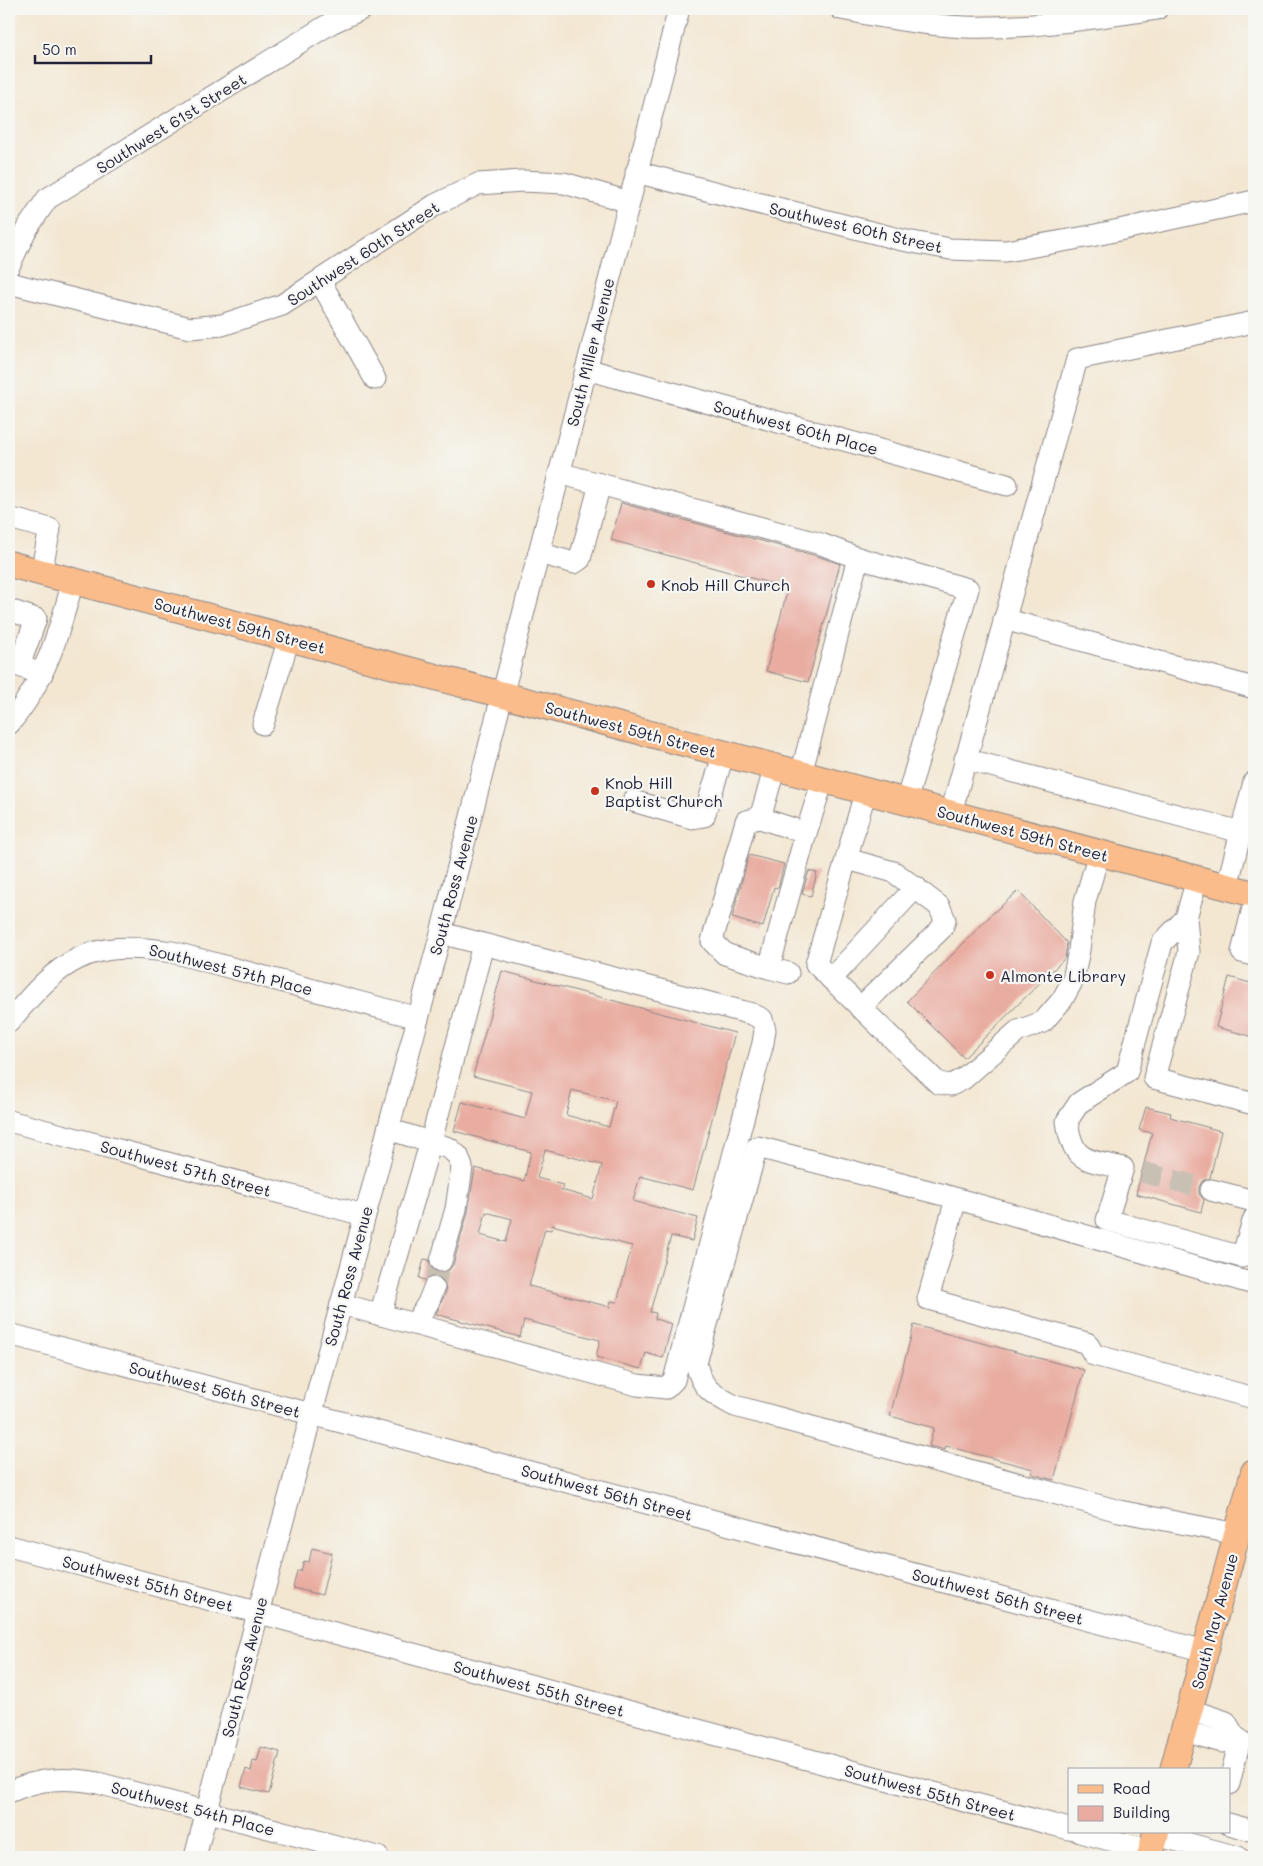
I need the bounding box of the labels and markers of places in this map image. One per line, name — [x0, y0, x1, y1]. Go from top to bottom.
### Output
place label: Knob Hill Church — [661, 574, 790, 595]
marker: Knob Hill Church — [645, 578, 657, 590]
place label: Knob Hill Baptist Church — [605, 772, 722, 811]
marker: Knob Hill Baptist Church — [589, 785, 601, 797]
place label: Almonte Library — [1000, 965, 1126, 986]
marker: Almonte Library — [984, 969, 996, 981]

